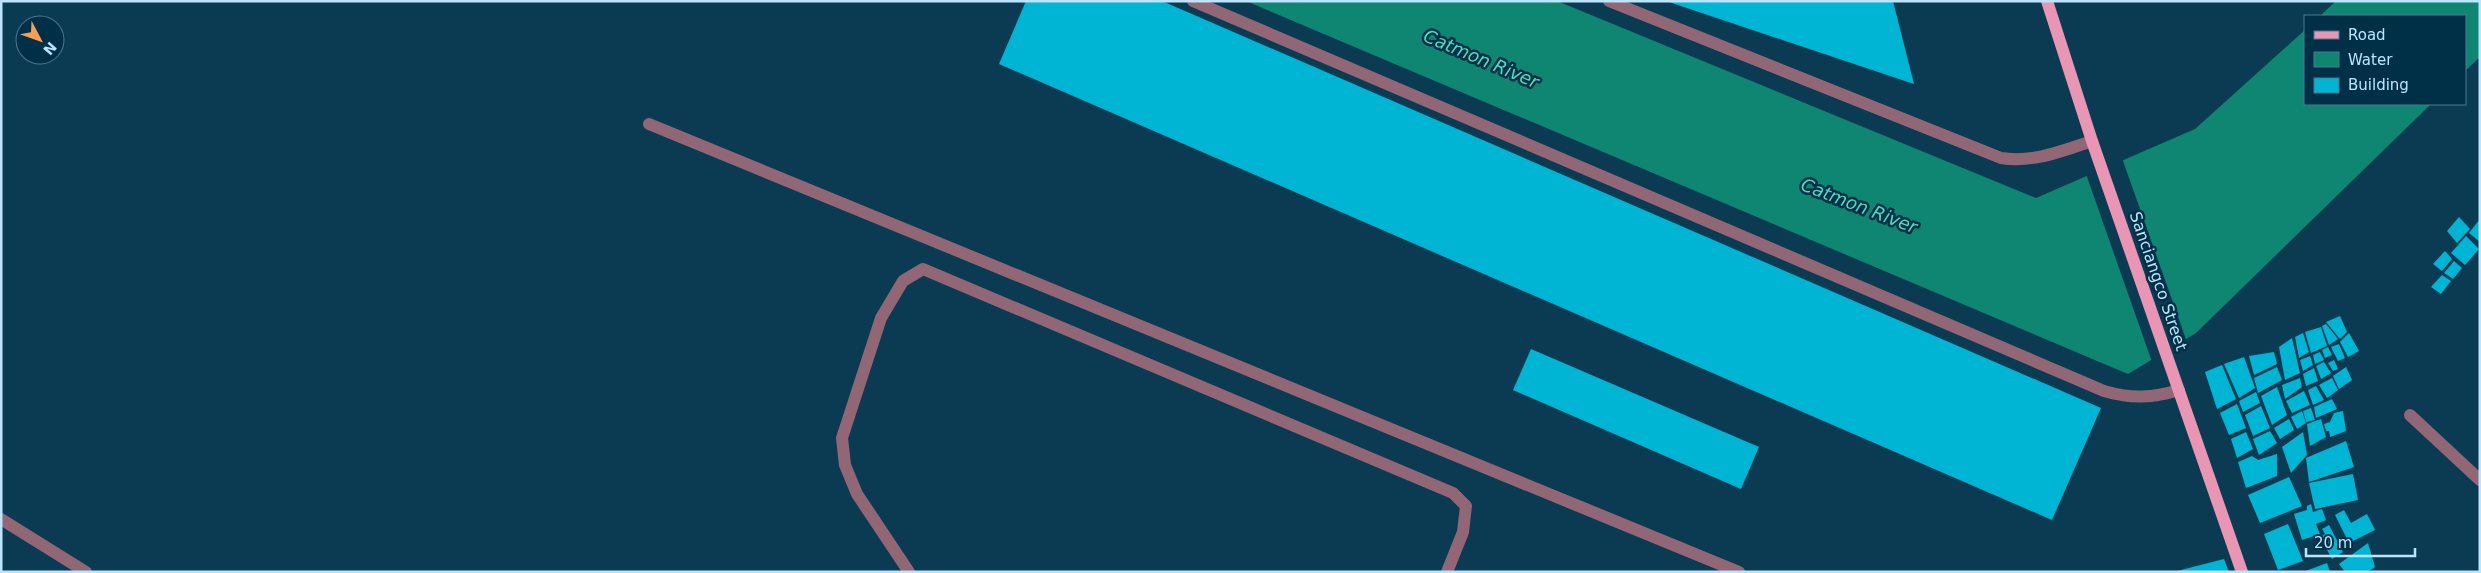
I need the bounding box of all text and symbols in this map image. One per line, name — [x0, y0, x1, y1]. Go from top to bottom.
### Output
north arrow — [15, 15, 65, 65]
legend — [2304, 15, 2466, 105]
water label: Catmon River — [1420, 25, 1543, 93]
text: Road — [2348, 26, 2386, 44]
text: N — [40, 39, 60, 58]
text: Water — [2348, 51, 2393, 69]
text: Building — [2348, 76, 2409, 94]
water label: Catmon River — [1798, 174, 1922, 238]
street label: Sanciangco Street — [2126, 209, 2191, 353]
scale bar — [2306, 526, 2415, 558]
text: 20 m — [2314, 534, 2352, 552]

